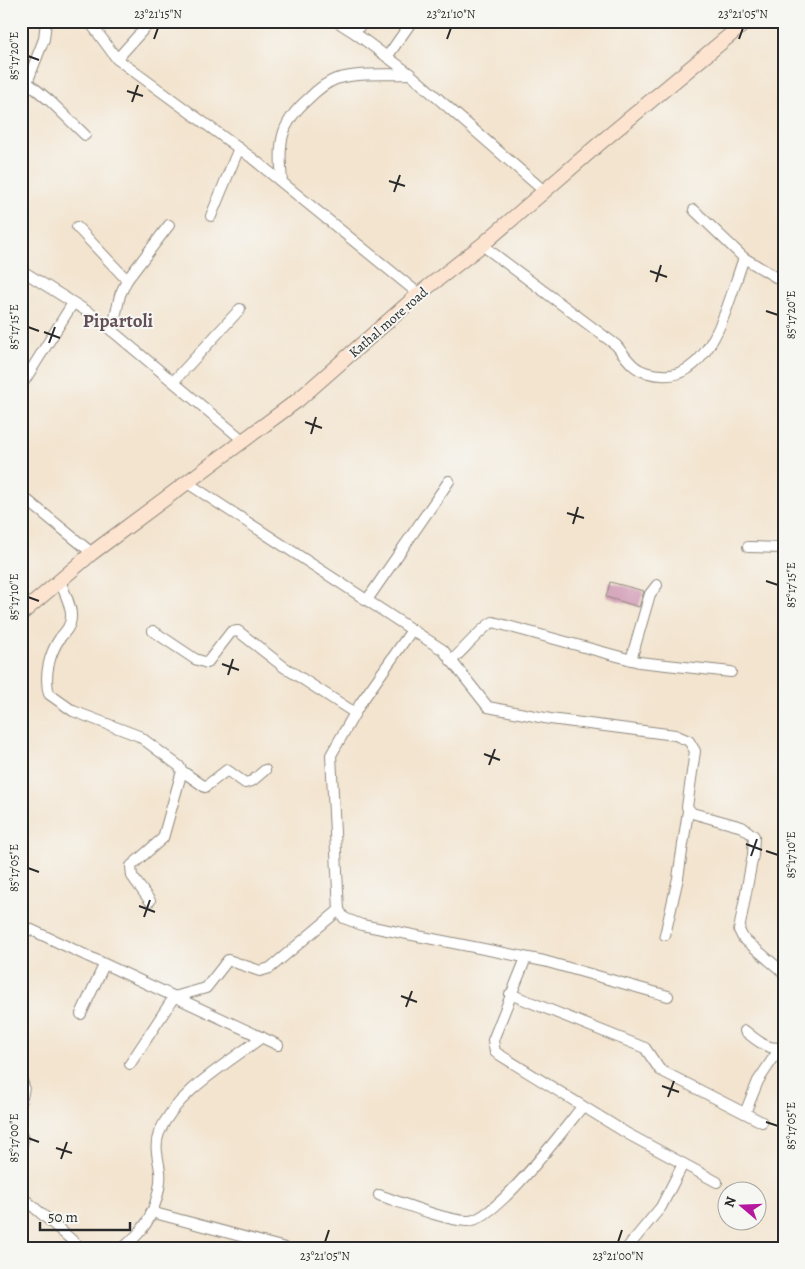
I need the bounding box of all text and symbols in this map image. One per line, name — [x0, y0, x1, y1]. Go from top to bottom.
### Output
text: 23°21'15"N — [134, 6, 182, 22]
text: 23°21'10"N — [427, 6, 476, 22]
text: 23°21'05"N — [718, 6, 768, 22]
text: 85°17'20"E — [6, 32, 22, 80]
street label: Kathal more road — [345, 282, 432, 362]
text: 85°17'20"E — [783, 291, 799, 339]
text: 85°17'15"E — [6, 304, 22, 350]
district label: Pipartoli — [83, 308, 154, 334]
text: 85°17'15"E — [783, 562, 799, 608]
text: 85°17'10"E — [6, 573, 22, 621]
text: 85°17'10"E — [783, 831, 799, 879]
text: 85°17'05"E — [6, 844, 22, 892]
text: 85°17'05"E — [783, 1102, 799, 1150]
text: 85°17'00"E — [6, 1113, 22, 1163]
north arrow — [718, 1182, 768, 1232]
text: N — [720, 1194, 741, 1210]
scale bar — [40, 1199, 130, 1231]
text: 50 m — [48, 1207, 78, 1227]
text: 23°21'05"N — [300, 1248, 350, 1264]
text: 23°21'00"N — [592, 1248, 644, 1264]

